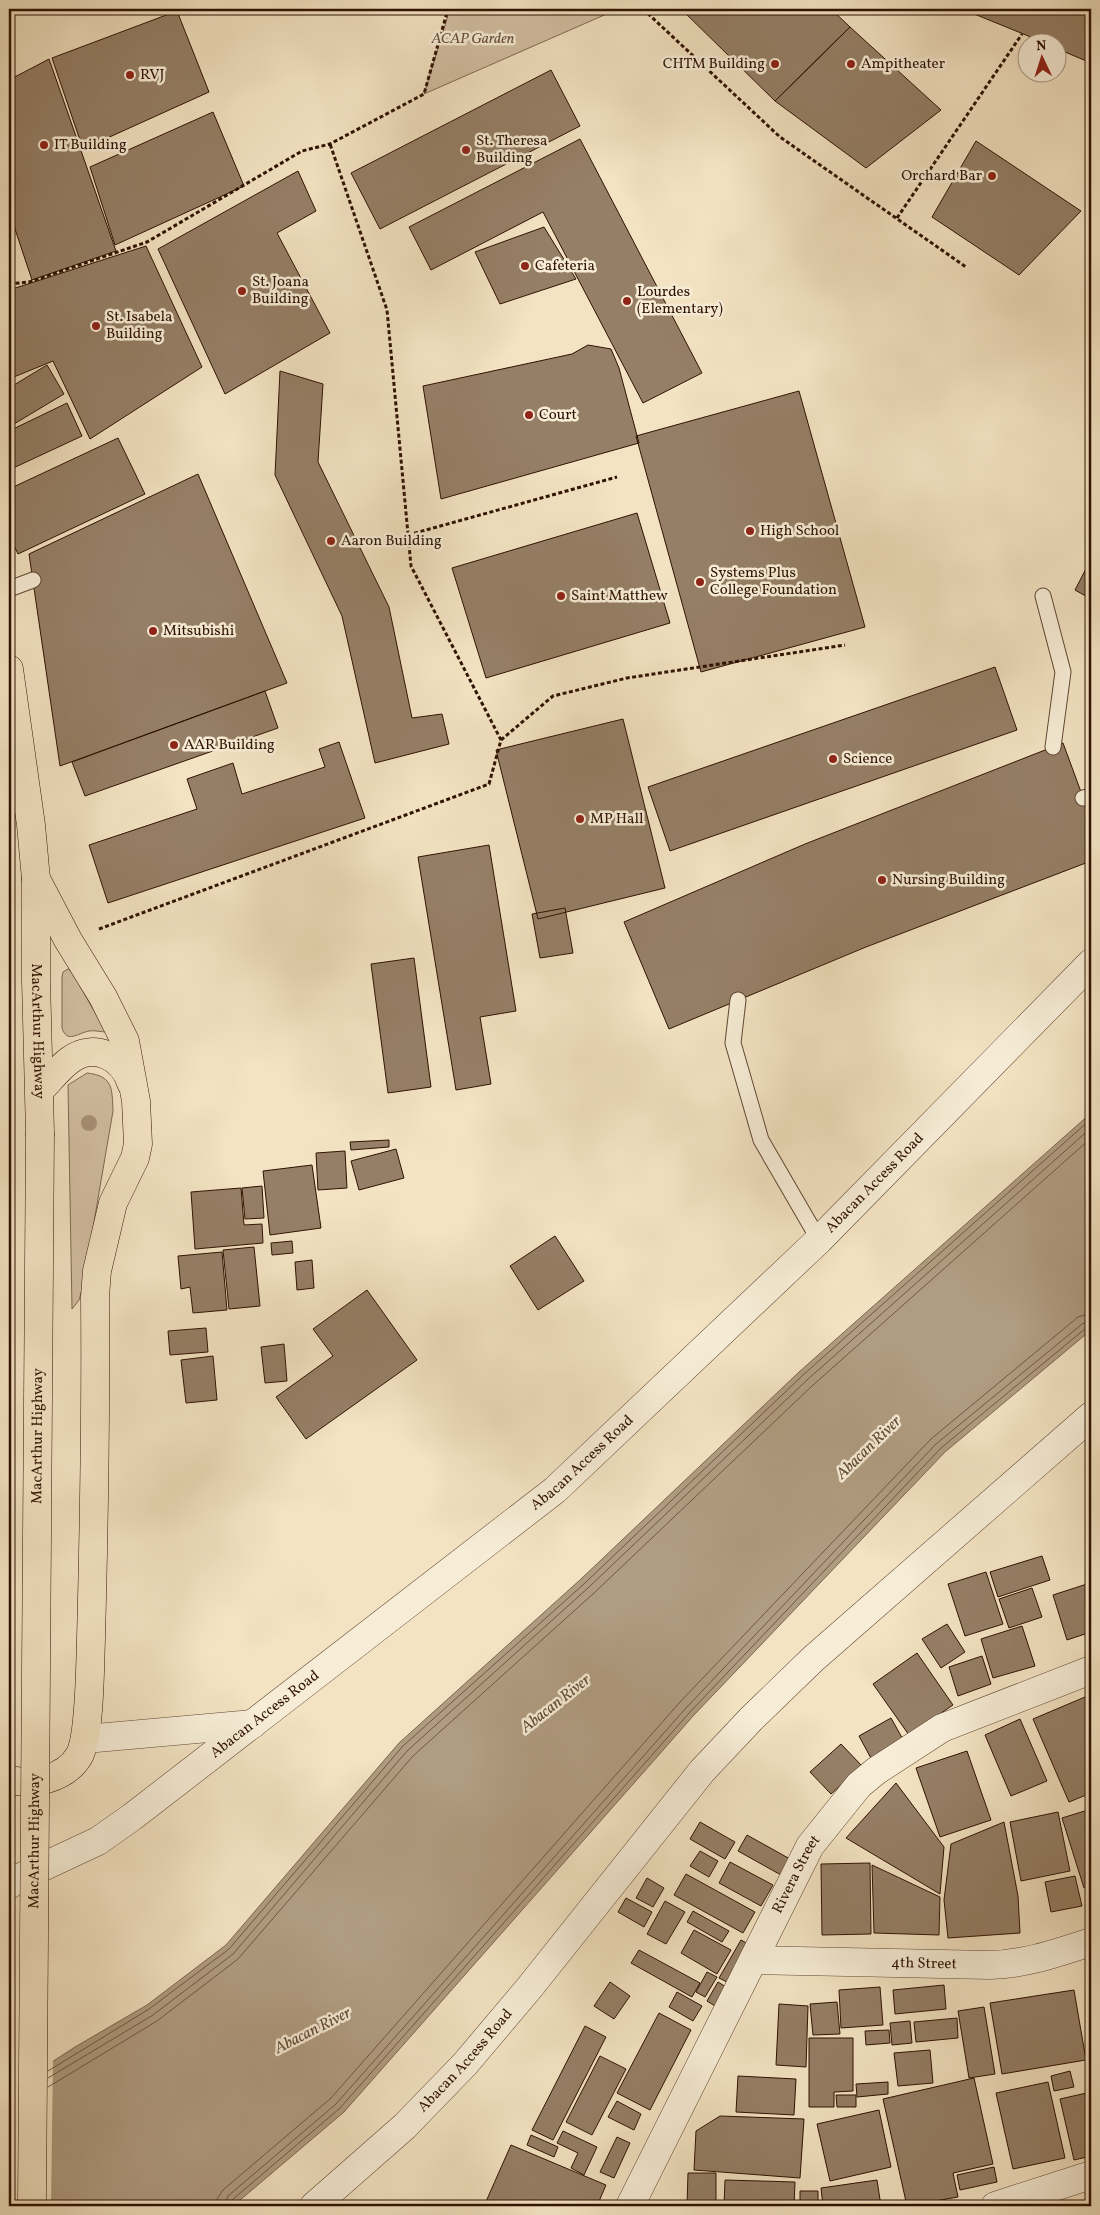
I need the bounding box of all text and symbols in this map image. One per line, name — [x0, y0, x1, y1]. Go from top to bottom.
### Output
park label: ACAP Garden — [431, 29, 515, 50]
north arrow — [1018, 32, 1068, 82]
text: N — [1035, 37, 1047, 56]
place label: CHTM Building — [663, 54, 765, 75]
place label: Ampitheater — [861, 54, 945, 75]
marker: CHTM Building — [769, 58, 781, 70]
marker: Ampitheater — [845, 58, 857, 70]
place label: RVJ — [140, 65, 165, 86]
marker: RVJ — [124, 69, 136, 81]
place label: St. Theresa Building — [476, 131, 547, 169]
place label: IT Building — [54, 135, 127, 156]
marker: IT Building — [38, 139, 50, 151]
marker: St. Theresa Building — [460, 144, 472, 156]
place label: Orchard Bar — [901, 166, 982, 187]
marker: Orchard Bar — [986, 170, 998, 182]
place label: Cafeteria — [535, 256, 595, 277]
marker: Cafeteria — [519, 260, 531, 272]
place label: St. Joana Building — [252, 272, 309, 310]
place label: Lourdes (Elementary) — [637, 282, 723, 320]
marker: St. Joana Building — [236, 285, 248, 297]
marker: Lourdes (Elementary) — [621, 295, 633, 307]
place label: St. Isabela Building — [106, 307, 173, 345]
marker: St. Isabela Building — [90, 320, 102, 332]
place label: Court — [539, 405, 577, 426]
marker: Court — [523, 409, 535, 421]
place label: High School — [760, 521, 839, 542]
marker: High School — [744, 525, 756, 537]
place label: Aaron Building — [341, 531, 442, 552]
marker: Aaron Building — [325, 535, 337, 547]
place label: Systems Plus College Foundation — [710, 563, 837, 601]
marker: Systems Plus College Foundation — [694, 576, 706, 588]
place label: Saint Matthew — [571, 586, 668, 607]
marker: Saint Matthew — [555, 590, 567, 602]
place label: Mitsubishi — [163, 621, 234, 642]
marker: Mitsubishi — [147, 625, 159, 637]
place label: AAR Building — [184, 735, 275, 756]
marker: AAR Building — [168, 739, 180, 751]
place label: Science — [843, 749, 892, 770]
marker: Science — [827, 753, 839, 765]
place label: MP Hall — [590, 809, 643, 830]
marker: MP Hall — [574, 813, 586, 825]
place label: Nursing Building — [892, 870, 1005, 891]
marker: Nursing Building — [876, 874, 888, 886]
street label: MacArthur Highway — [25, 963, 50, 1099]
street label: Abacan Access Road — [821, 1128, 929, 1238]
street label: MacArthur Highway — [27, 1368, 49, 1504]
street label: Abacan Access Road — [526, 1410, 638, 1516]
water label: Abacan River — [831, 1411, 907, 1485]
street label: Abacan Access Road — [206, 1665, 324, 1763]
water label: Abacan River — [516, 1669, 596, 1739]
street label: MacArthur Highway — [24, 1773, 46, 1909]
street label: Rivera Street — [767, 1831, 825, 1917]
street label: 4th Street — [891, 1952, 957, 1975]
water label: Abacan River — [270, 2002, 356, 2060]
street label: Abacan Access Road — [413, 2004, 518, 2117]

